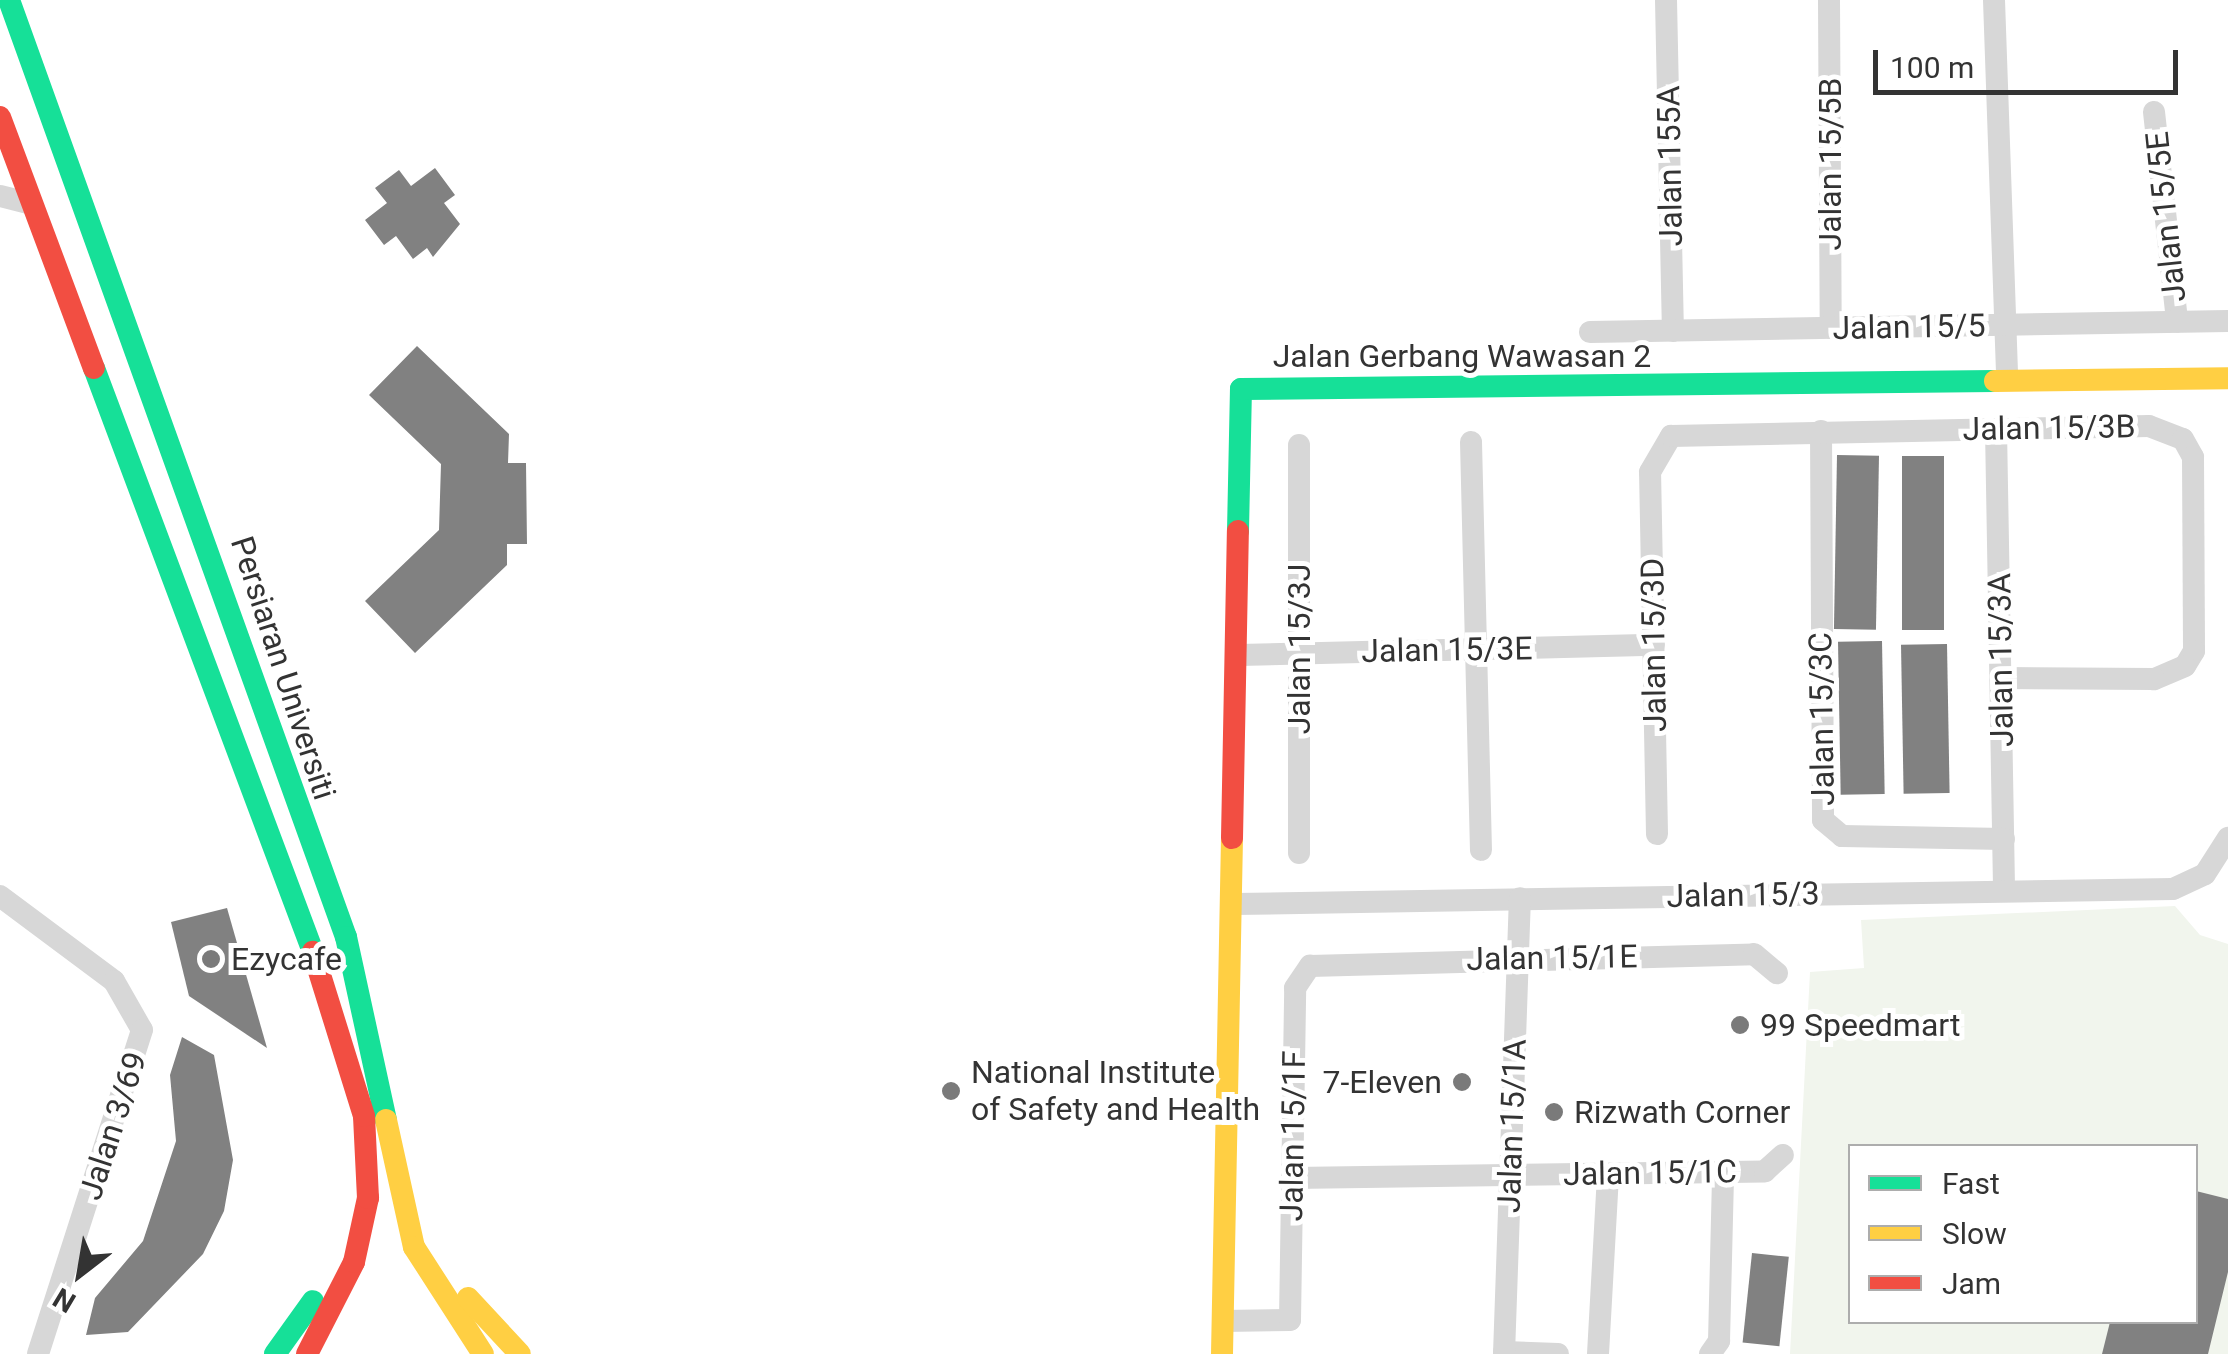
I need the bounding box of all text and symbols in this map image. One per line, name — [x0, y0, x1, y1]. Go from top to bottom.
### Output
scale bar — [1878, 30, 2183, 92]
text: 100 m — [1890, 50, 1974, 85]
street label: Jalan 15/5B — [1811, 78, 1849, 250]
street label: Jalan 155A — [1649, 85, 1691, 247]
street label: Jalan 15/5E — [2138, 130, 2194, 304]
street label: Jalan 15/5 — [1832, 306, 1986, 348]
street label: Jalan Gerbang Wawasan 2 — [1273, 337, 1651, 375]
street label: Jalan 15/3B — [1962, 407, 2136, 449]
street label: Persiaran Universiti — [222, 531, 344, 805]
street label: Jalan 15/3D — [1633, 558, 1675, 732]
street label: Jalan 15/3J — [1280, 564, 1318, 734]
street label: Jalan 15/3A — [1980, 573, 2022, 747]
street label: Jalan 15/3E — [1361, 629, 1533, 671]
street label: Jalan 15/3C — [1801, 632, 1843, 806]
street label: Jalan 15/3 — [1666, 874, 1820, 916]
street label: Jalan 15/1E — [1466, 937, 1638, 979]
place label: Ezycafe — [231, 940, 342, 978]
marker: Ezycafe — [200, 948, 222, 970]
place label: 99 Speedmart — [1760, 1006, 1960, 1044]
marker: 99 Speedmart — [1729, 1014, 1751, 1036]
street label: Jalan 15/1A — [1490, 1038, 1534, 1214]
street label: Jalan 3/69 — [71, 1047, 155, 1205]
street label: Jalan 15/1F — [1272, 1050, 1314, 1222]
place label: National Institute of Safety and Health — [971, 1054, 1260, 1129]
place label: 7-Eleven — [1322, 1063, 1442, 1101]
marker: 7-Eleven — [1451, 1071, 1473, 1093]
marker: National Institute of Safety and Health — [940, 1080, 962, 1102]
place label: Rizwath Corner — [1574, 1093, 1790, 1131]
marker: Rizwath Corner — [1543, 1101, 1565, 1123]
legend — [1848, 1144, 2198, 1324]
street label: Jalan 15/1C — [1563, 1152, 1737, 1194]
text: Fast — [1942, 1166, 2000, 1201]
text: Slow — [1942, 1216, 2007, 1251]
north arrow — [30, 1224, 130, 1324]
text: Jam — [1942, 1266, 2001, 1301]
text: N — [47, 1281, 81, 1319]

